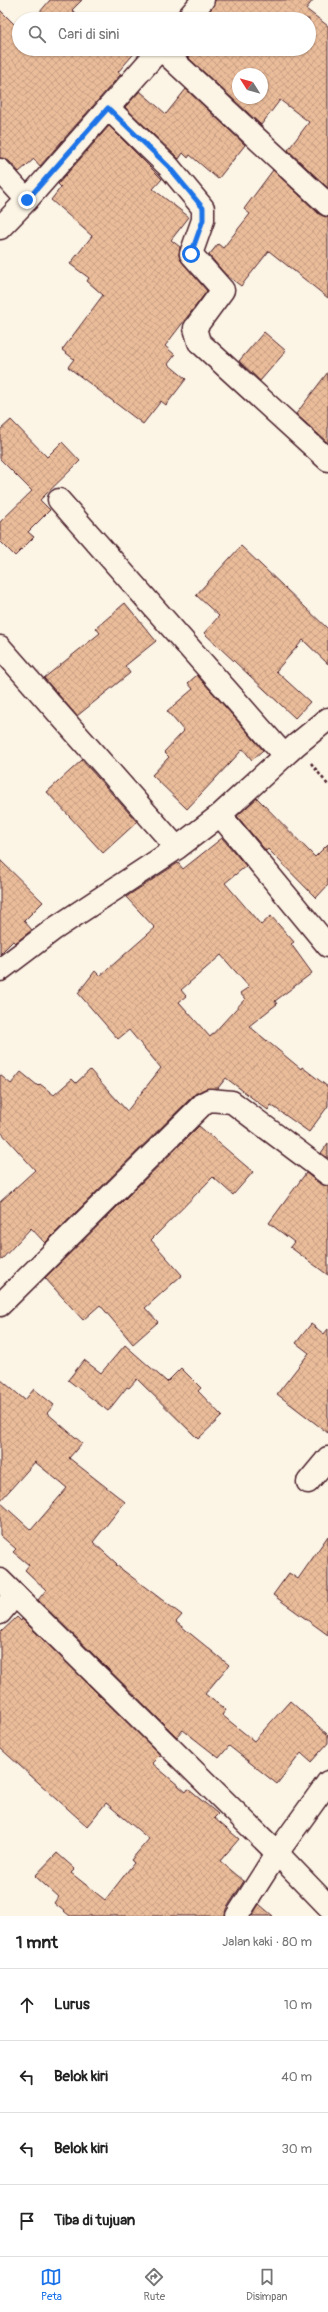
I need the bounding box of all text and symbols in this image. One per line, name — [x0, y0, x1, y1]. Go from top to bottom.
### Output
search box — [12, 12, 316, 56]
icon: search — [26, 23, 48, 45]
text: Cari di sini — [58, 25, 119, 44]
north arrow — [232, 68, 268, 104]
route end — [18, 191, 36, 209]
route start — [182, 245, 200, 263]
text: 1 mnt — [16, 1932, 58, 1953]
text: Jalan kaki · 80 m — [222, 1934, 312, 1950]
icon: ahead — [16, 1994, 38, 2016]
text: Lurus — [54, 1995, 90, 2014]
text: 10 m — [284, 1997, 312, 2013]
icon: left — [16, 2066, 38, 2088]
text: Belok kiri — [54, 2067, 108, 2086]
text: 40 m — [281, 2069, 312, 2085]
icon: left — [16, 2138, 38, 2160]
text: Belok kiri — [54, 2139, 108, 2158]
text: 30 m — [282, 2141, 312, 2157]
icon: arrive — [16, 2210, 38, 2232]
text: Tiba di tujuan — [54, 2211, 135, 2230]
tab: Peta — [40, 2266, 62, 2303]
tab: Rute — [143, 2266, 165, 2303]
tab: Disimpan — [246, 2266, 288, 2303]

